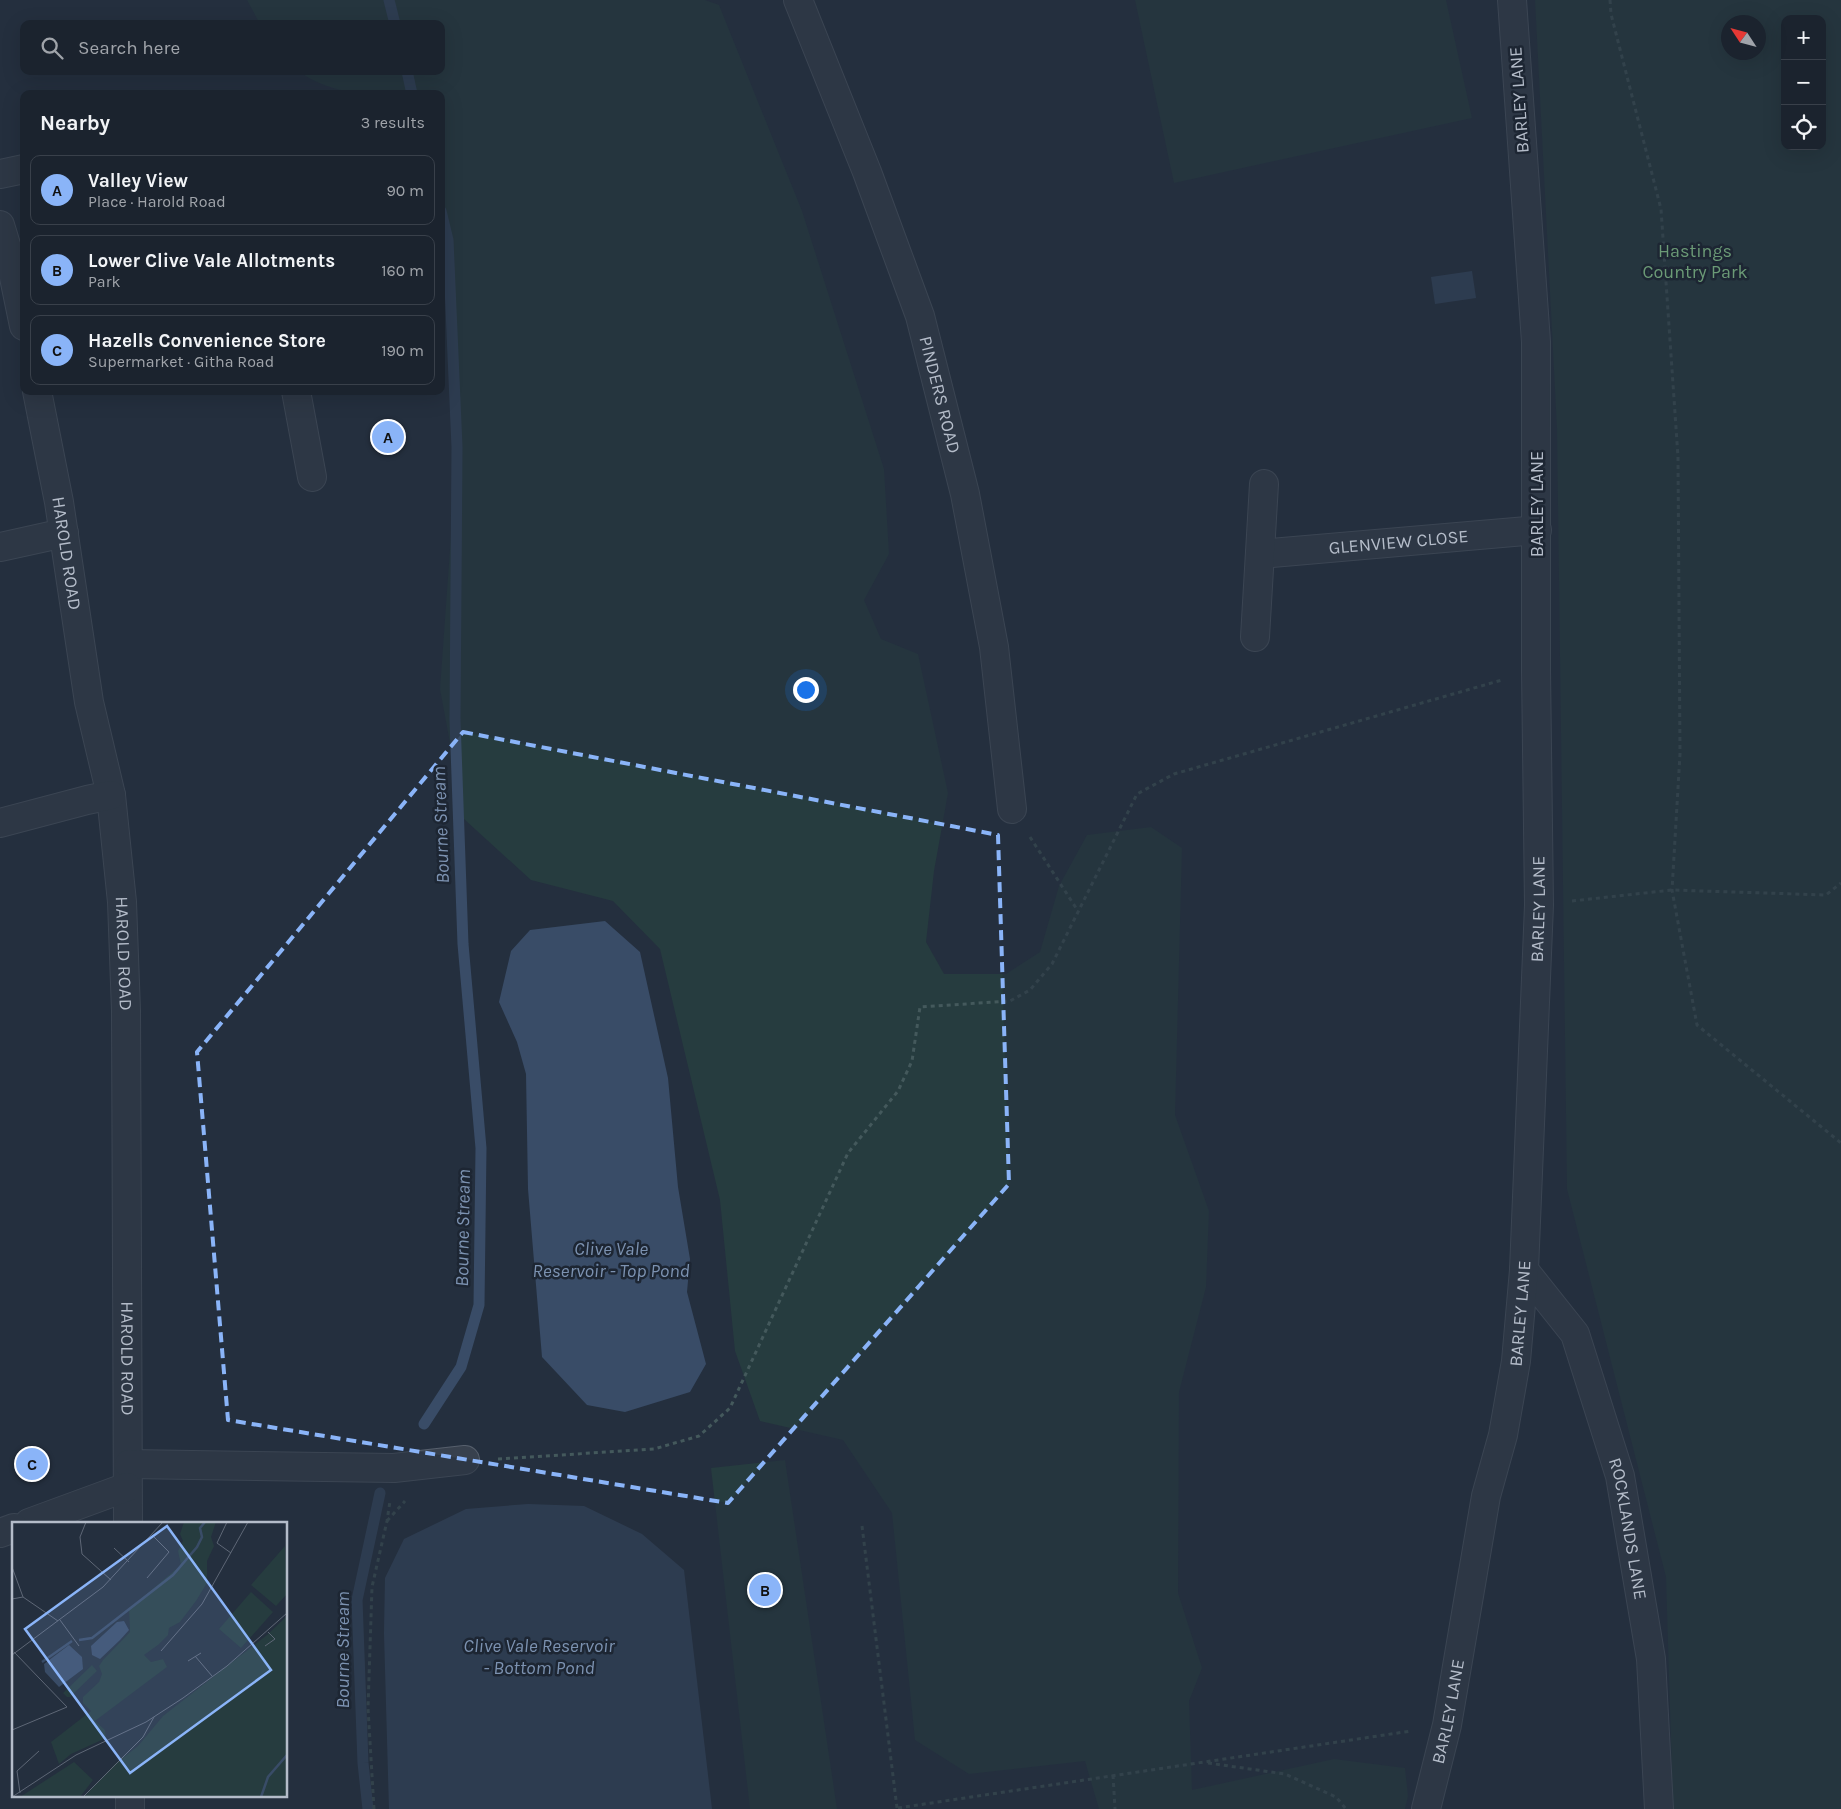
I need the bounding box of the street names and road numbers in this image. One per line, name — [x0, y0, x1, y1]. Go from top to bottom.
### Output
street label: BARLEY LANE — [1504, 46, 1534, 154]
street label: PINDERS ROAD — [914, 334, 965, 456]
street label: BARLEY LANE — [1526, 451, 1548, 557]
street label: HAROLD ROAD — [47, 495, 86, 612]
street label: GLENVIEW CLOSE — [1328, 525, 1469, 559]
street label: BARLEY LANE — [1526, 856, 1550, 963]
street label: HAROLD ROAD — [111, 896, 137, 1011]
street label: BARLEY LANE — [1505, 1260, 1535, 1368]
street label: HAROLD ROAD — [116, 1301, 139, 1416]
street label: ROCKLANDS LANE — [1604, 1455, 1652, 1601]
street label: BARLEY LANE — [1427, 1657, 1469, 1766]

